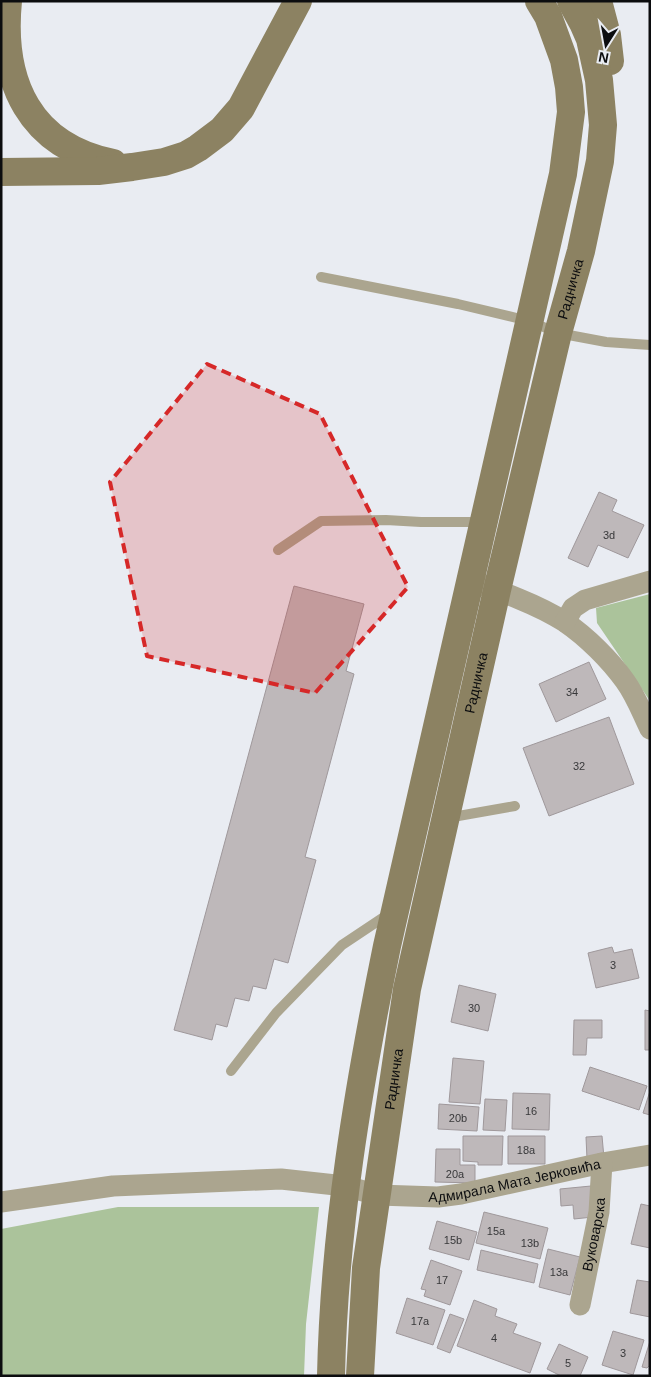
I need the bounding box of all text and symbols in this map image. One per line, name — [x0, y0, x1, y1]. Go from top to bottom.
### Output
north arrow — [581, 20, 631, 70]
text: N — [597, 49, 610, 67]
street label: Радничка — [554, 257, 586, 321]
house number: 3d — [603, 529, 615, 541]
street label: Радничка — [461, 651, 491, 715]
house number: 34 — [566, 686, 578, 698]
house number: 32 — [573, 760, 585, 772]
house number: 3 — [610, 959, 616, 971]
house number: 30 — [468, 1002, 480, 1014]
street label: Радничка — [381, 1047, 406, 1111]
house number: 16 — [525, 1105, 537, 1117]
house number: 20b — [449, 1112, 467, 1124]
house number: 18a — [517, 1144, 536, 1156]
street label: Адмирала Мата Јерковића — [428, 1156, 602, 1205]
house number: 20a — [446, 1168, 465, 1180]
street label: Вуковарска — [579, 1197, 608, 1273]
house number: 15a — [487, 1225, 506, 1237]
house number: 15b — [444, 1234, 462, 1246]
house number: 13b — [521, 1237, 539, 1249]
house number: 13a — [550, 1266, 569, 1278]
house number: 17 — [436, 1274, 448, 1286]
house number: 17a — [411, 1315, 430, 1327]
house number: 4 — [491, 1332, 497, 1344]
house number: 3 — [620, 1347, 626, 1359]
house number: 5 — [565, 1357, 571, 1369]

